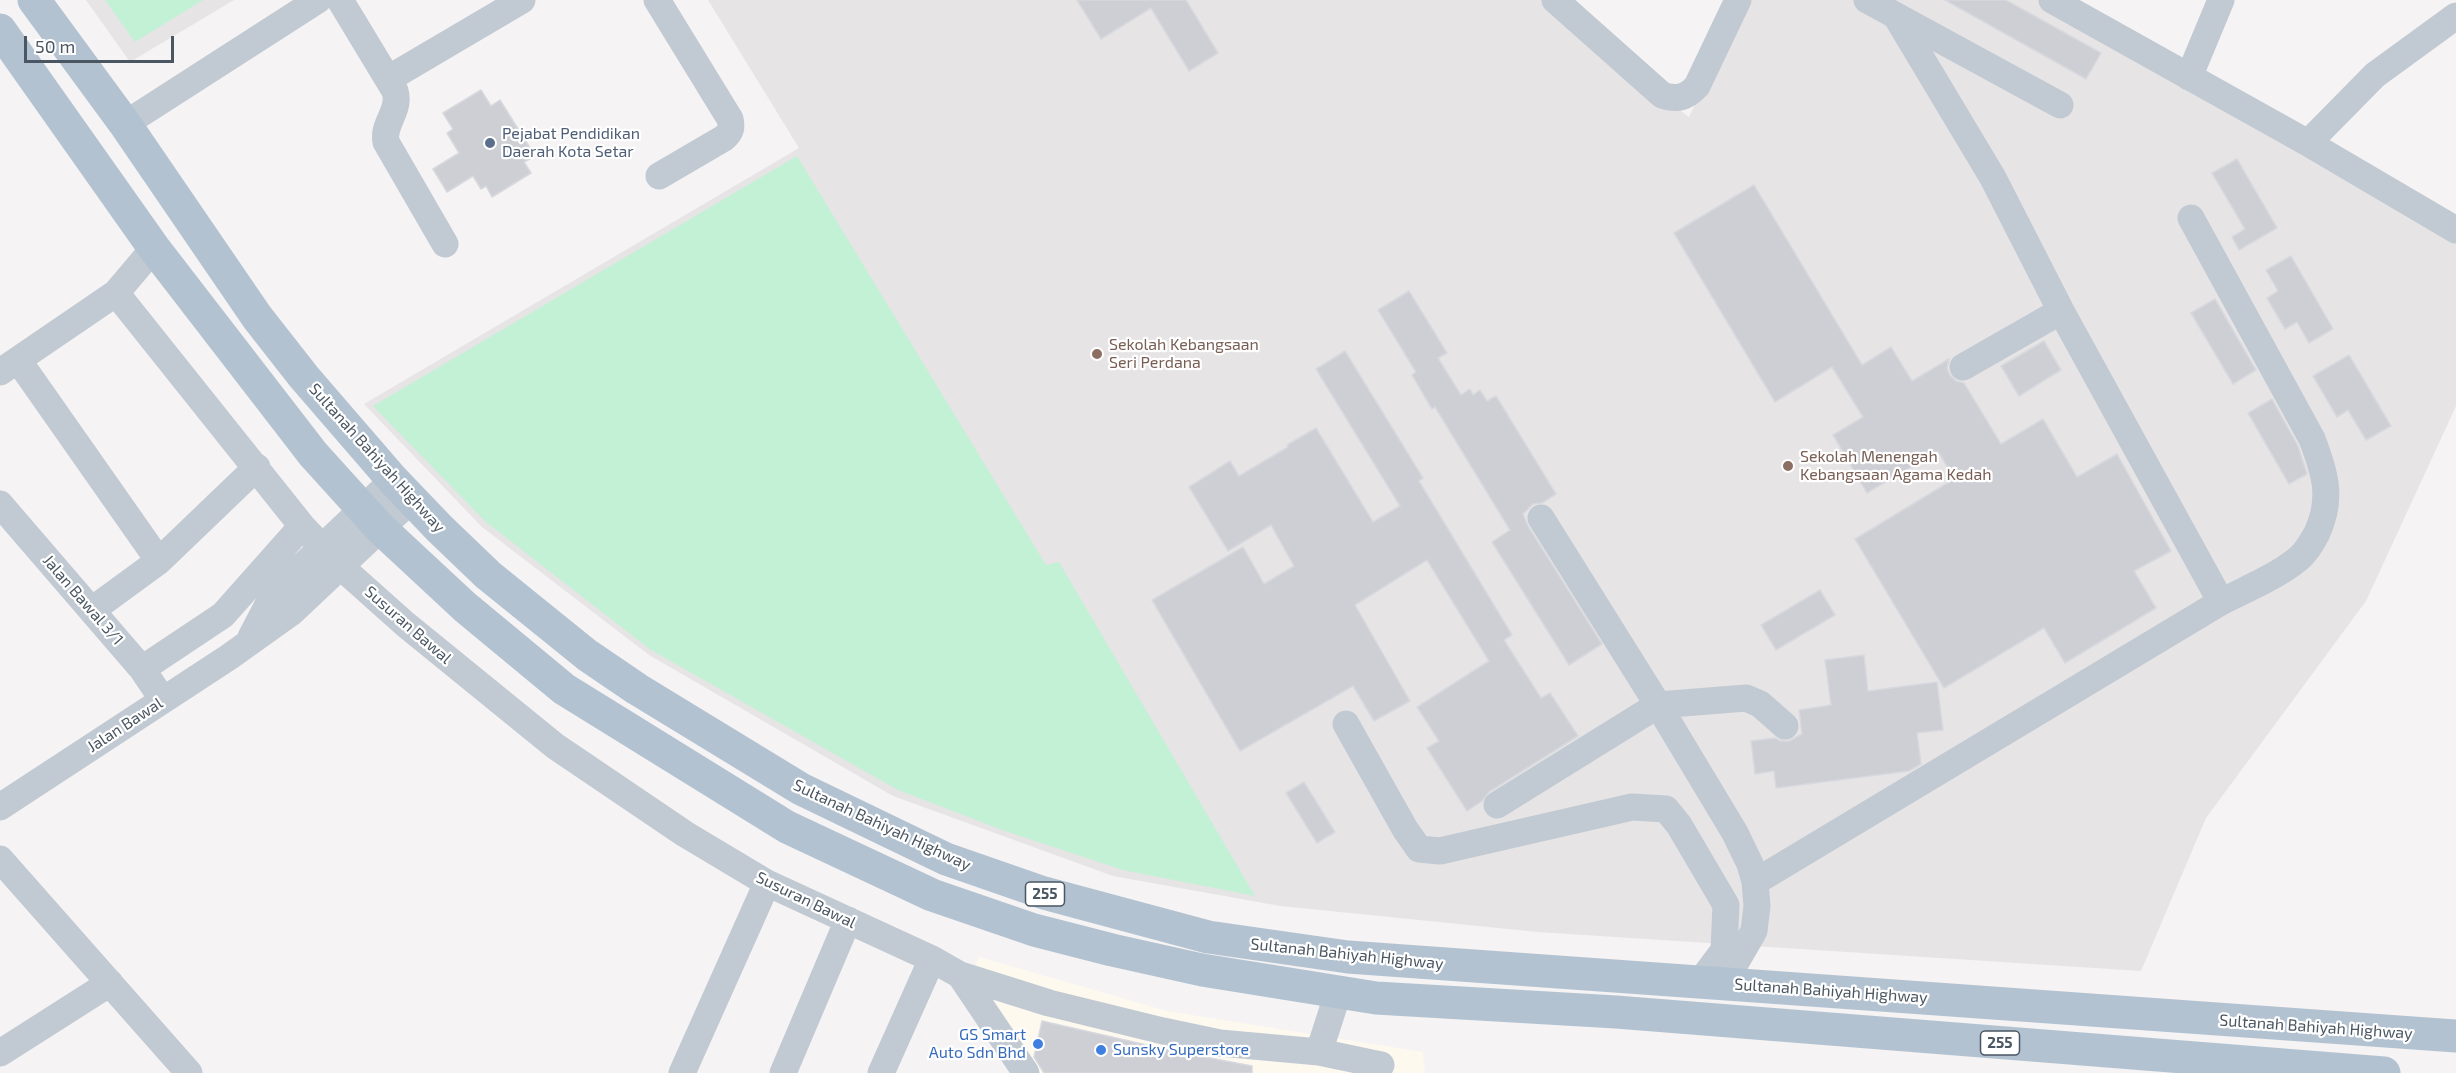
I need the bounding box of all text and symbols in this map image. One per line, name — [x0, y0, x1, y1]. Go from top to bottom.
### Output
scale bar — [27, 24, 177, 62]
text: 50 m — [35, 35, 75, 57]
place label: Pejabat Pendidikan Daerah Kota Setar — [502, 124, 640, 162]
marker: Pejabat Pendidikan Daerah Kota Setar — [483, 136, 497, 150]
place label: Sekolah Kebangsaan Seri Perdana — [1109, 335, 1259, 373]
marker: Sekolah Kebangsaan Seri Perdana — [1090, 347, 1104, 361]
street label: Sultanah Bahiyah Highway — [305, 380, 449, 536]
place label: Sekolah Menengah Kebangsaan Agama Kedah — [1800, 447, 1992, 485]
marker: Sekolah Menengah Kebangsaan Agama Kedah — [1781, 459, 1795, 473]
street label: Jalan Bawal 3/1 — [39, 551, 127, 649]
street label: Susuran Bawal — [361, 582, 455, 668]
street label: Jalan Bawal — [84, 694, 166, 756]
street label: Sultanah Bahiyah Highway — [790, 775, 974, 875]
street label: Susuran Bawal — [753, 868, 859, 932]
road number: 255 — [1026, 882, 1064, 906]
street label: Sultanah Bahiyah Highway — [1250, 934, 1444, 974]
street label: Sultanah Bahiyah Highway — [1734, 975, 1928, 1007]
street label: Sultanah Bahiyah Highway — [2219, 1011, 2413, 1043]
place label: GS Smart Auto Sdn Bhd — [929, 1025, 1026, 1063]
road number: 255 — [1980, 1031, 2020, 1055]
marker: GS Smart Auto Sdn Bhd — [1031, 1037, 1045, 1051]
place label: Sunsky Superstore — [1113, 1040, 1249, 1060]
marker: Sunsky Superstore — [1094, 1043, 1108, 1057]

